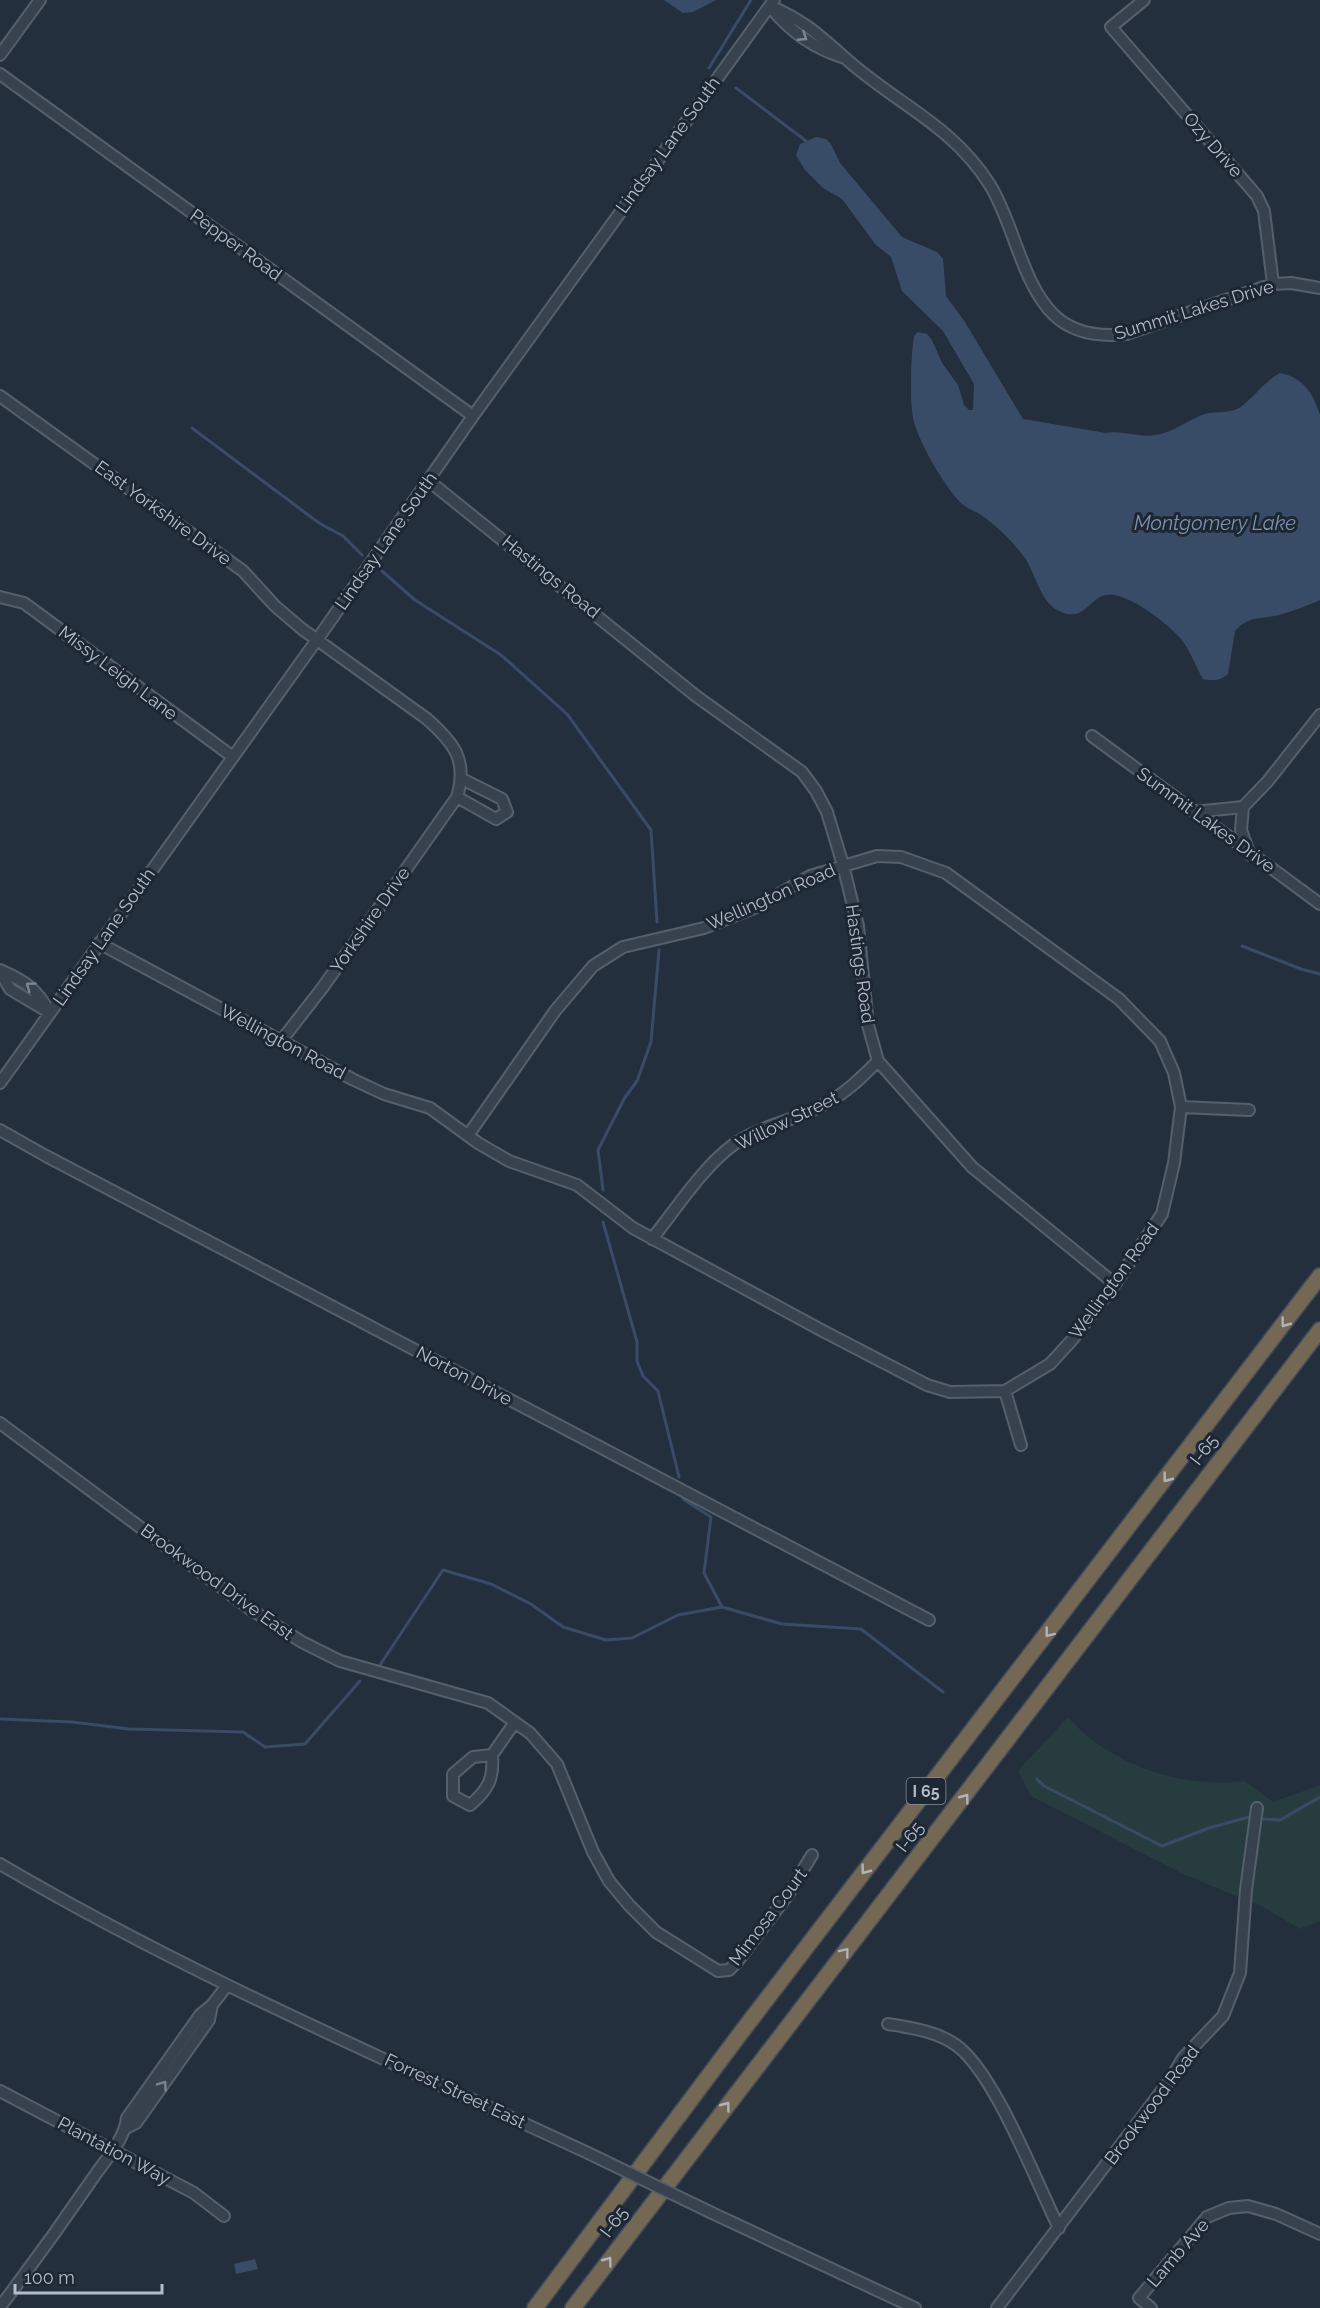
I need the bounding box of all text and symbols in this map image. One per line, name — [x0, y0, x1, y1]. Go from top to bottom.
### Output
one-way arrow — [796, 30, 807, 41]
street label: Lindsay Lane South — [611, 73, 724, 217]
street label: Ozy Drive — [1179, 108, 1248, 182]
street label: Pepper Road — [186, 204, 286, 285]
street label: Summit Lakes Drive — [1112, 275, 1276, 344]
street label: East Yorkshire Drive — [91, 456, 236, 569]
street label: Lindsay Lane South — [330, 468, 441, 613]
water label: Montgomery Lake — [1134, 511, 1296, 535]
street label: Hastings Road — [498, 531, 604, 622]
street label: Missy Leigh Lane — [55, 621, 182, 724]
street label: Summit Lakes Drive — [1133, 762, 1280, 877]
street label: Wellington Road — [703, 859, 838, 934]
street label: Yorkshire Drive — [325, 863, 414, 976]
street label: Lindsay Lane South — [48, 864, 159, 1009]
street label: Hastings Road — [842, 903, 879, 1025]
one-way arrow — [26, 982, 37, 993]
street label: Wellington Road — [217, 1000, 349, 1083]
street label: Willow Street — [732, 1087, 842, 1154]
street label: Wellington Road — [1064, 1219, 1163, 1343]
one-way arrow — [1281, 1316, 1292, 1327]
street label: Norton Drive — [413, 1342, 516, 1410]
street label: I-65 — [1185, 1430, 1222, 1469]
one-way arrow — [1163, 1471, 1174, 1482]
street label: Brookwood Drive East — [137, 1519, 298, 1644]
one-way arrow — [1045, 1626, 1056, 1637]
road number: I 65 — [906, 1778, 946, 1804]
one-way arrow — [957, 1793, 968, 1804]
street label: I-65 — [891, 1817, 928, 1856]
street label: Mimosa Court — [724, 1864, 811, 1969]
one-way arrow — [862, 1864, 873, 1875]
one-way arrow — [838, 1948, 849, 1959]
street label: Brookwood Road — [1100, 2041, 1203, 2168]
street label: Forrest Street East — [381, 2049, 529, 2132]
one-way arrow — [156, 2080, 167, 2091]
one-way arrow — [719, 2102, 730, 2113]
street label: Plantation Way — [54, 2112, 174, 2189]
street label: I-65 — [595, 2202, 632, 2241]
street label: Lamb Ave — [1142, 2214, 1213, 2291]
scale bar — [15, 2257, 162, 2295]
one-way arrow — [601, 2257, 612, 2268]
text: 100 m — [24, 2267, 75, 2288]

